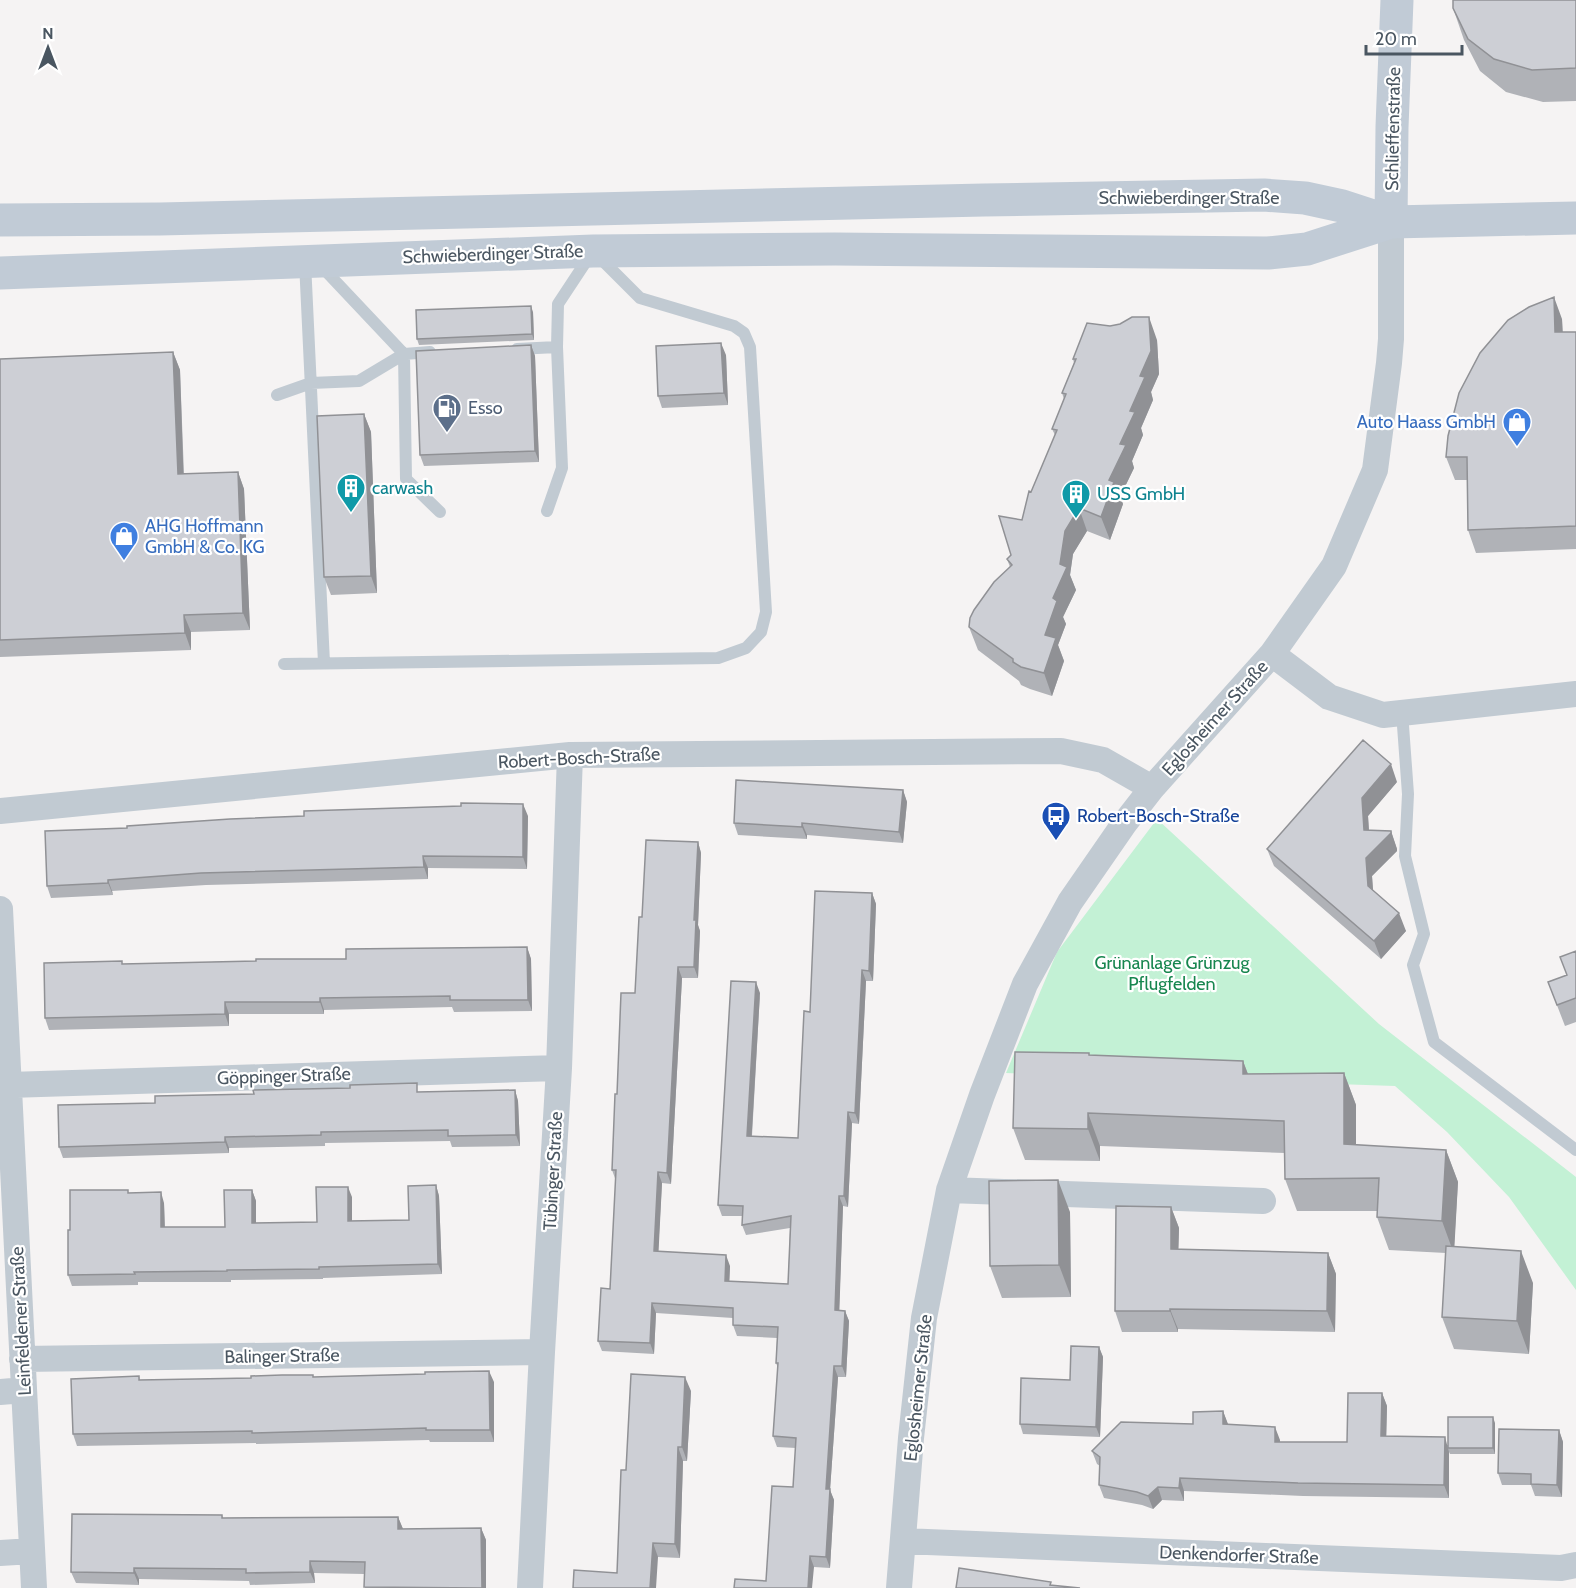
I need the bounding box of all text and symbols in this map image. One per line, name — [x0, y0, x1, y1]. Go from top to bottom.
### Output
north arrow — [18, 18, 78, 78]
scale bar — [1366, 18, 1462, 56]
text: N — [42, 24, 54, 43]
text: 20 m — [1375, 28, 1417, 50]
street label: Schlieffenstraße — [1381, 67, 1405, 191]
street label: Schwieberdinger Straße — [1099, 187, 1279, 209]
street label: Schwieberdinger Straße — [402, 240, 584, 268]
fuel station icon: Esso — [431, 392, 463, 434]
place label: Esso — [468, 397, 503, 419]
shop icon: Auto Haass GmbH — [1501, 406, 1533, 448]
place label: Auto Haass GmbH — [1357, 411, 1496, 433]
building icon: carwash — [335, 472, 367, 514]
place label: carwash — [372, 477, 433, 499]
building icon: USS GmbH — [1060, 478, 1092, 520]
place label: USS GmbH — [1097, 483, 1185, 505]
place label: AHG Hoffmann GmbH & Co. KG — [145, 515, 265, 558]
shop icon: AHG Hoffmann GmbH & Co. KG — [108, 520, 140, 562]
street label: Eglosheimer Straße — [1157, 656, 1273, 780]
street label: Robert-Bosch-Straße — [497, 743, 661, 773]
bus stop icon: Robert-Bosch-Straße — [1040, 800, 1072, 842]
place label: Robert-Bosch-Straße — [1077, 805, 1239, 827]
park label: Grünanlage Grünzug Pflugfelden — [1094, 952, 1251, 995]
street label: Göppinger Straße — [217, 1063, 351, 1089]
street label: Tübinger Straße — [539, 1111, 567, 1231]
street label: Leinfeldener Straße — [6, 1246, 36, 1396]
street label: Eglosheimer Straße — [899, 1313, 937, 1463]
street label: Balinger Straße — [224, 1344, 340, 1368]
street label: Denkendorfer Straße — [1159, 1541, 1319, 1569]

